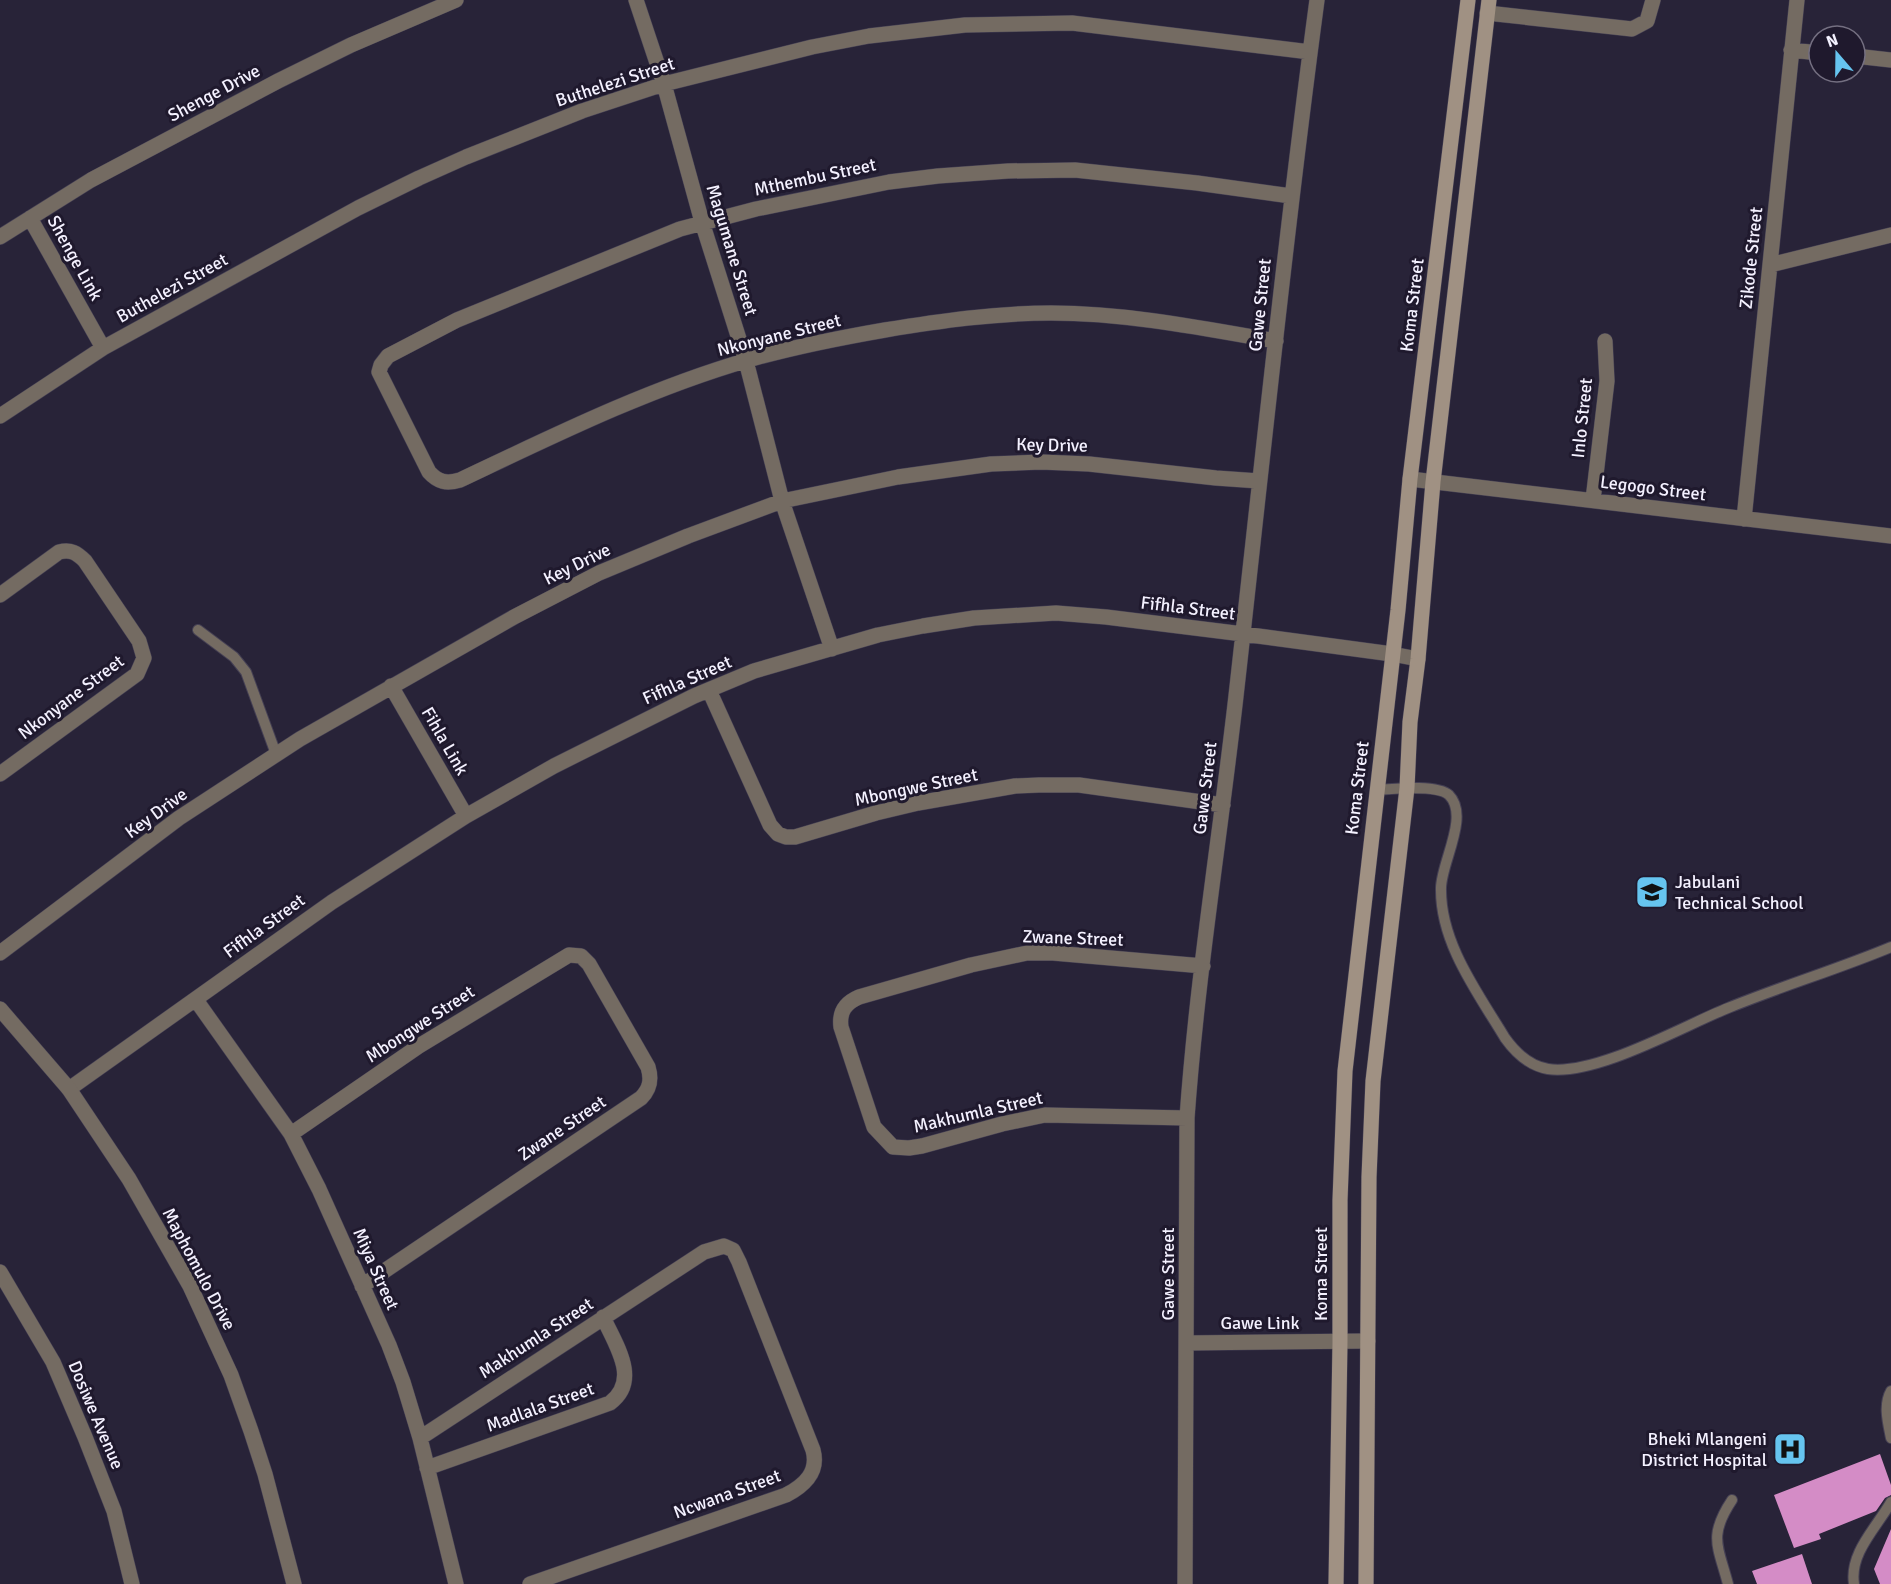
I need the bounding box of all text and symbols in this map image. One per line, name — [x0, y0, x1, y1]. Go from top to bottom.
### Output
north arrow — [1807, 24, 1867, 84]
text: N — [1824, 30, 1841, 52]
street label: Buthelezi Street — [553, 52, 677, 112]
street label: Shenge Drive — [164, 59, 264, 127]
street label: Mthembu Street — [752, 153, 878, 201]
street label: Magumane Street — [702, 182, 762, 318]
street label: Zikode Street — [1735, 206, 1767, 310]
street label: Shenge Link — [43, 212, 107, 304]
street label: Buthelezi Street — [113, 248, 231, 328]
street label: Koma Street — [1395, 257, 1429, 353]
street label: Gawe Street — [1244, 258, 1276, 352]
street label: Nkonyane Street — [715, 309, 843, 361]
street label: Inlo Street — [1567, 377, 1597, 459]
street label: Key Drive — [1016, 433, 1088, 457]
street label: Legogo Street — [1599, 471, 1707, 505]
street label: Key Drive — [540, 538, 614, 590]
street label: Fifhla Street — [1139, 591, 1237, 625]
street label: Nkonyane Street — [14, 650, 128, 744]
street label: Fifhla Street — [639, 651, 735, 709]
street label: Fihla Link — [417, 703, 473, 779]
street label: Gawe Street — [1188, 740, 1222, 836]
street label: Koma Street — [1340, 740, 1374, 836]
street label: Mbongwe Street — [852, 763, 980, 811]
street label: Key Drive — [120, 783, 192, 843]
place label: Jabulani Technical School — [1675, 871, 1804, 914]
school or university icon: Jabulani Technical School — [1634, 874, 1670, 910]
street label: Fifhla Street — [219, 889, 309, 963]
street label: Zwane Street — [1022, 925, 1124, 951]
street label: Mbongwe Street — [361, 981, 479, 1067]
street label: Makhumla Street — [911, 1086, 1045, 1138]
street label: Zwane Street — [514, 1091, 610, 1165]
street label: Maphomulo Drive — [158, 1204, 240, 1334]
street label: Miya Street — [348, 1225, 404, 1313]
street label: Gawe Street — [1157, 1227, 1179, 1321]
street label: Koma Street — [1310, 1227, 1332, 1321]
street label: Makhumla Street — [475, 1293, 597, 1383]
street label: Gawe Link — [1220, 1312, 1300, 1334]
street label: Dosiwe Avenue — [63, 1357, 129, 1473]
street label: Madlala Street — [483, 1377, 597, 1437]
place label: Bheki Mlangeni District Hospital — [1641, 1428, 1767, 1471]
hospital icon: Bheki Mlangeni District Hospital — [1772, 1431, 1808, 1467]
street label: Ncwana Street — [670, 1464, 784, 1524]

